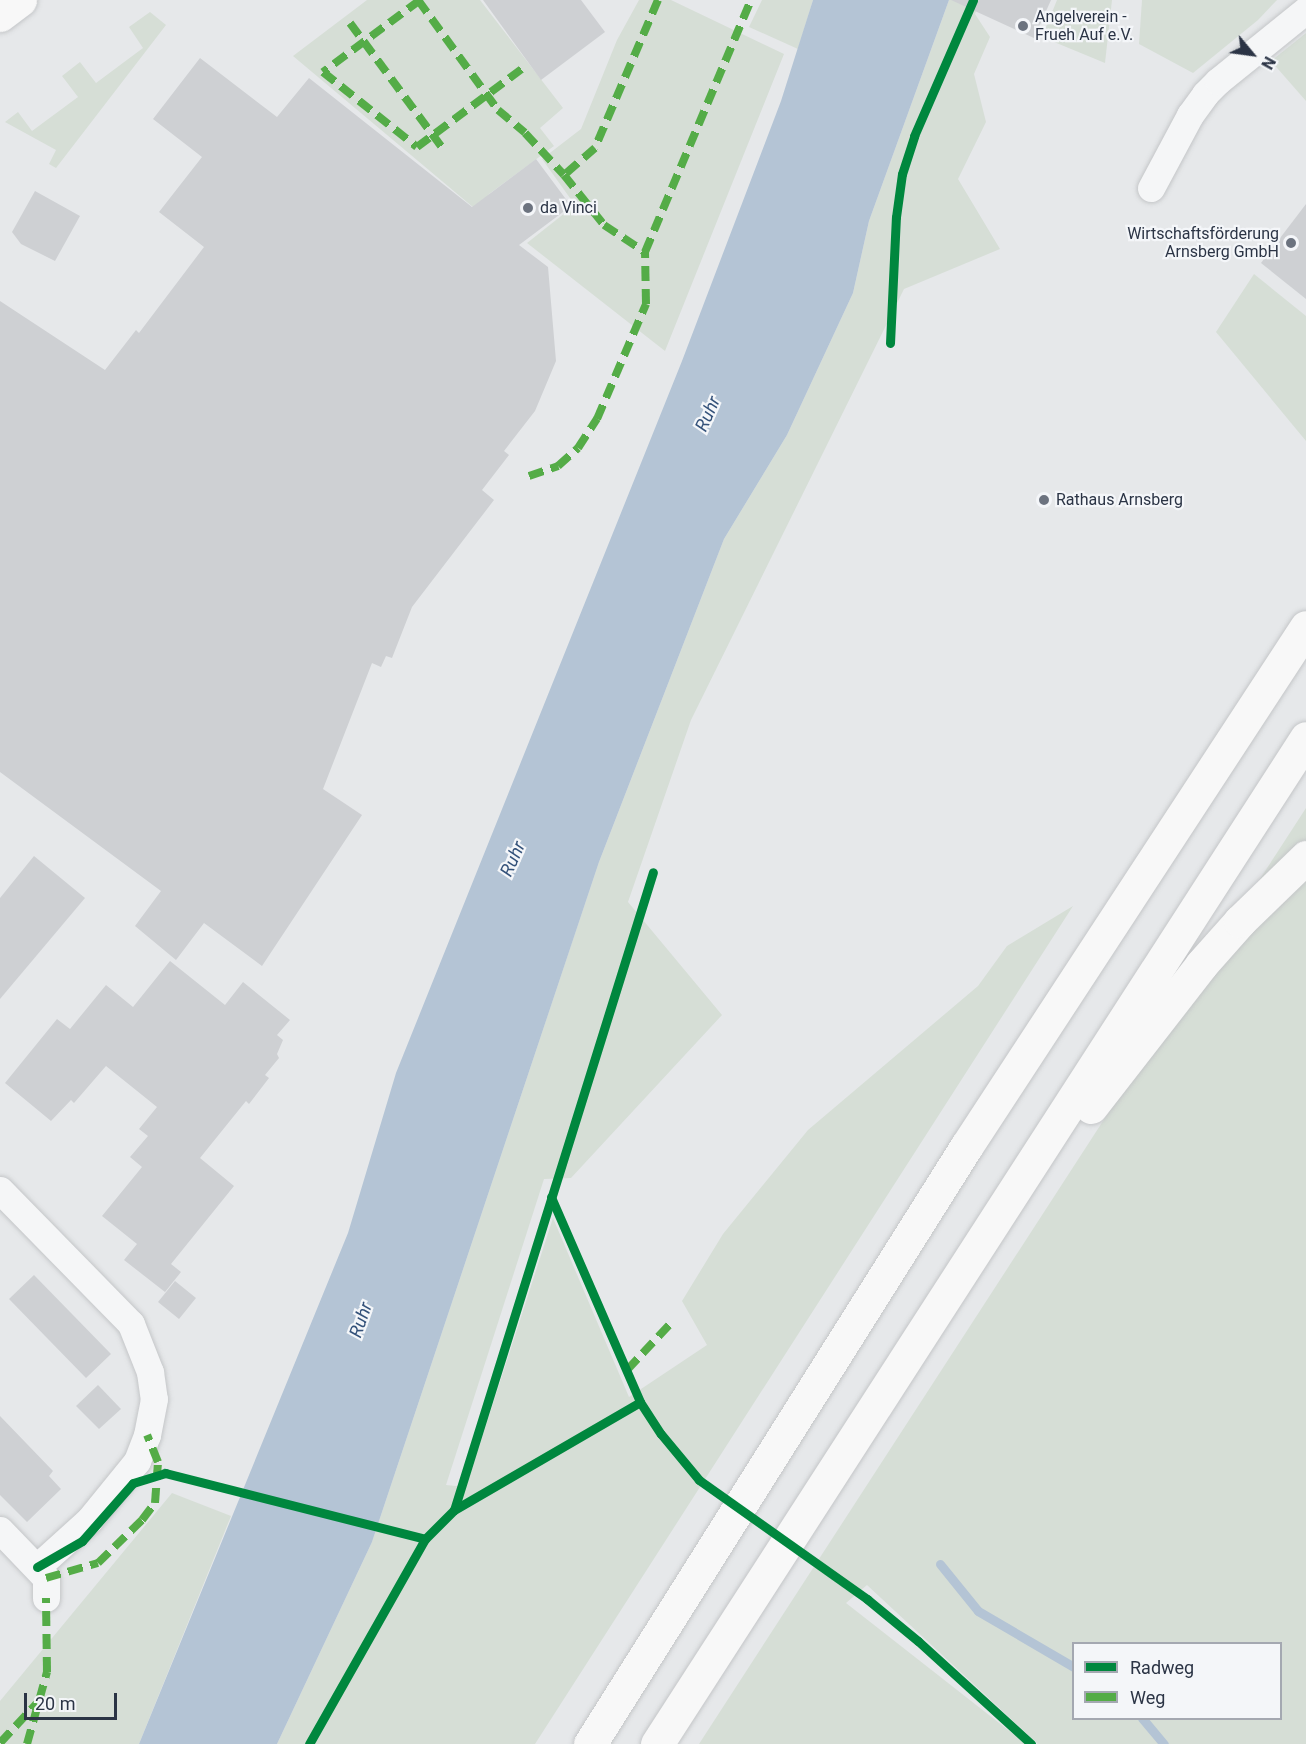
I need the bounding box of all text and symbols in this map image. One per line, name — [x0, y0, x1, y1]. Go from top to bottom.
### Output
place label: Angelverein - Frueh Auf e.V. — [1035, 7, 1133, 45]
marker: Angelverein - Frueh Auf e.V. — [1016, 19, 1030, 33]
north arrow — [1222, 24, 1282, 84]
text: N — [1257, 53, 1279, 73]
place label: da Vinci — [540, 198, 597, 218]
marker: da Vinci — [521, 201, 535, 215]
place label: Wirtschaftsförderung Arnsberg GmbH — [1127, 224, 1279, 262]
marker: Wirtschaftsförderung Arnsberg GmbH — [1284, 236, 1298, 250]
water label: Ruhr — [691, 393, 725, 435]
place label: Rathaus Arnsberg — [1056, 490, 1183, 510]
marker: Rathaus Arnsberg — [1037, 493, 1051, 507]
water label: Ruhr — [496, 838, 530, 880]
water label: Ruhr — [345, 1300, 377, 1340]
legend — [1072, 1642, 1282, 1720]
text: Radweg — [1130, 1657, 1194, 1678]
scale bar — [27, 1681, 120, 1719]
text: Weg — [1130, 1687, 1165, 1708]
text: 20 m — [35, 1693, 75, 1714]

